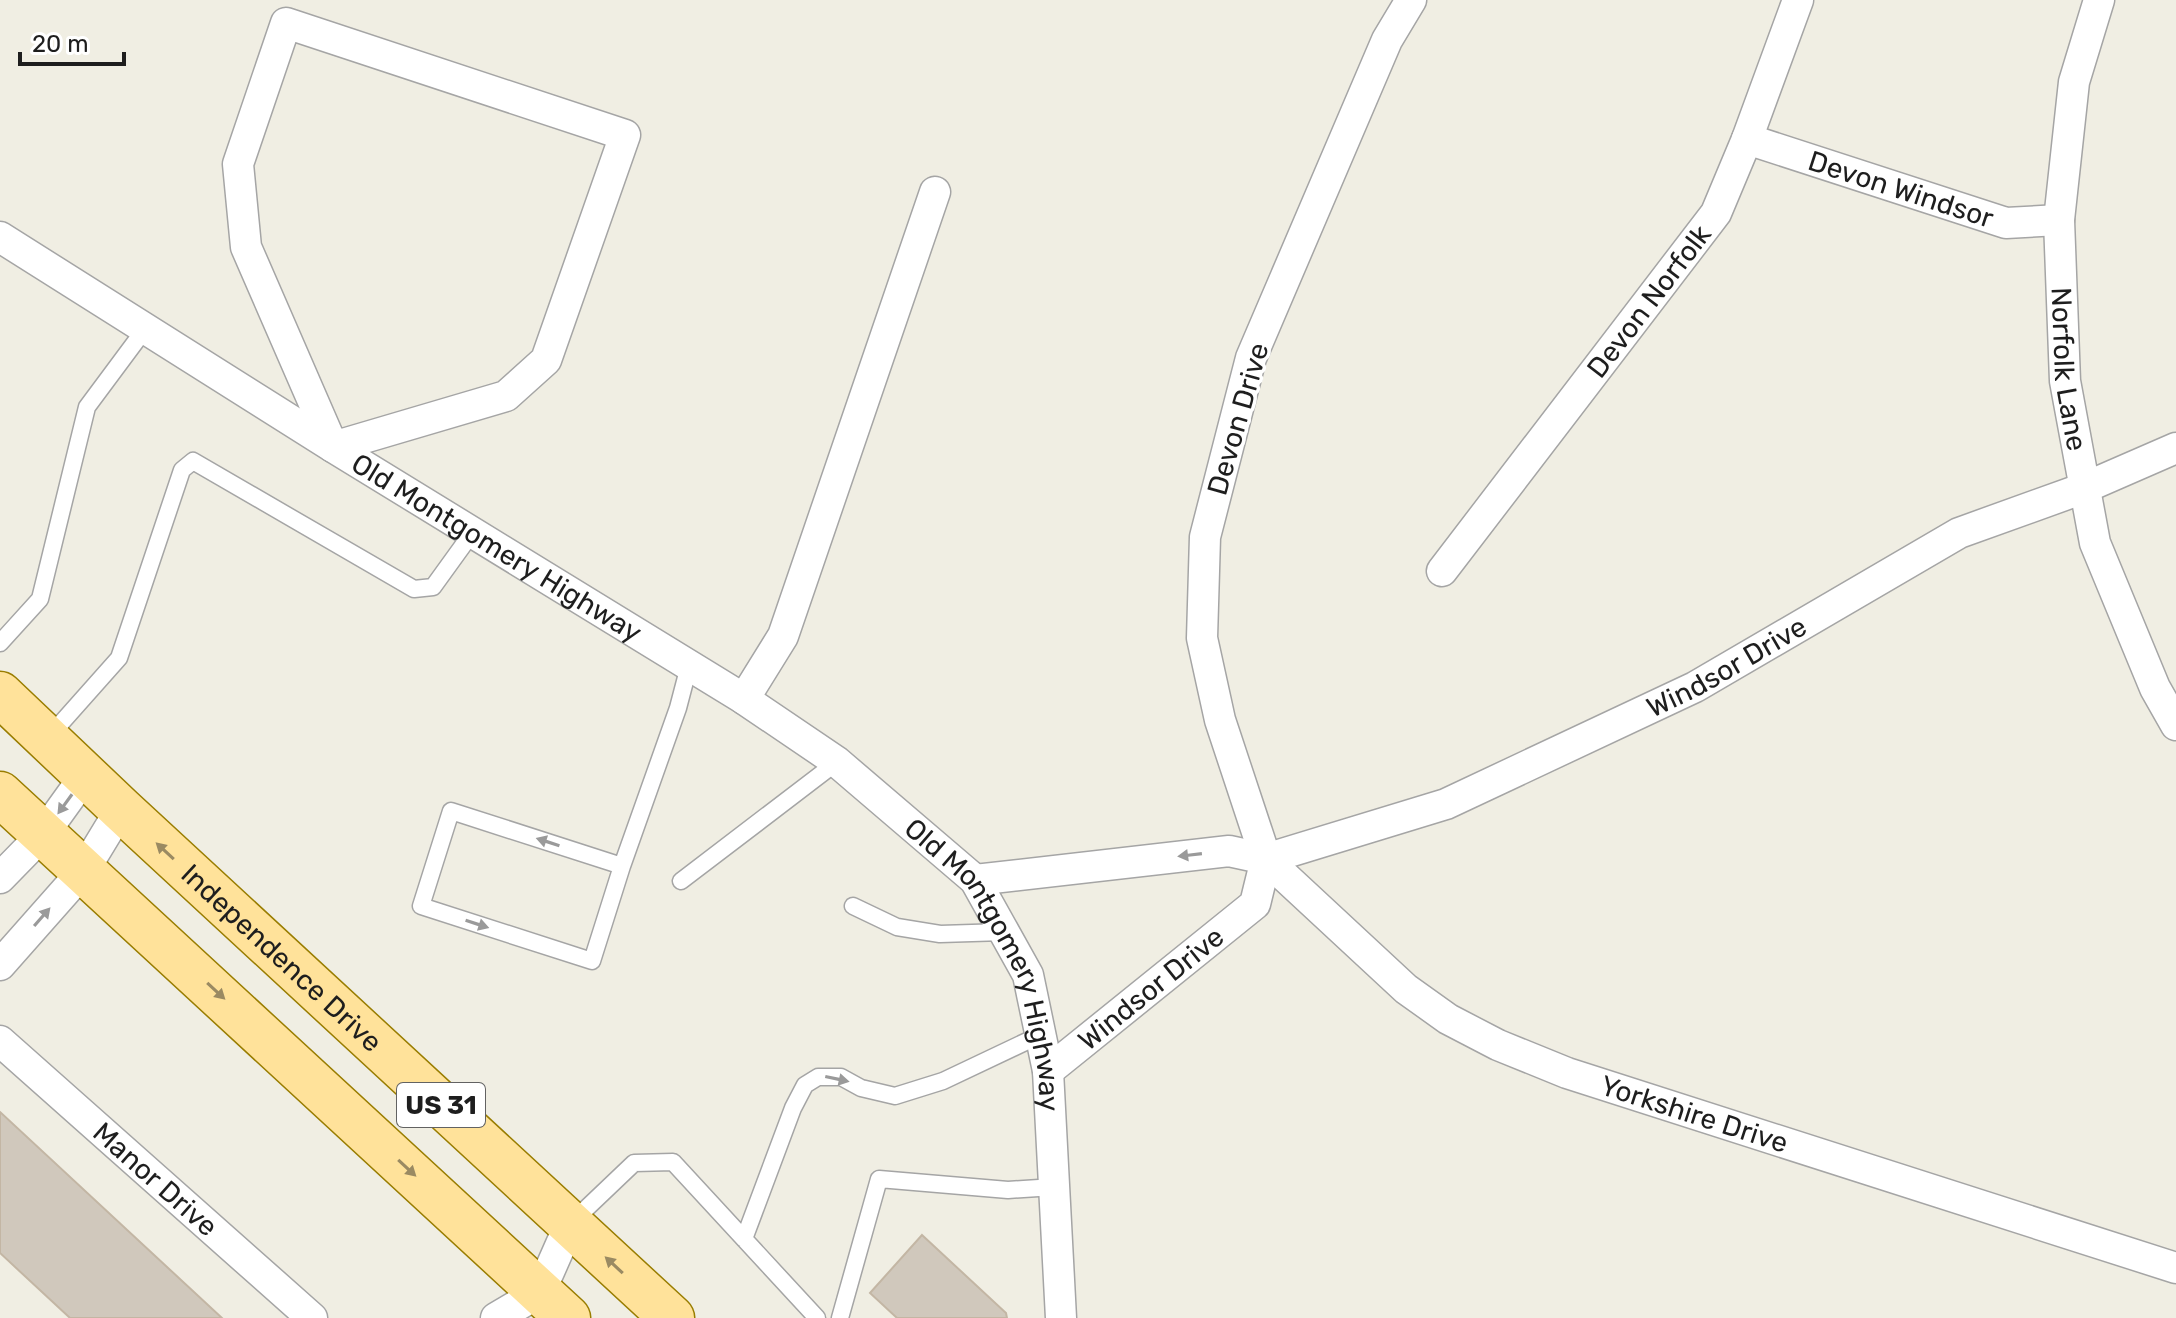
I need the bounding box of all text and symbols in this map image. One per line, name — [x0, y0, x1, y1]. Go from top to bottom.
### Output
scale bar — [20, 16, 124, 66]
text: 20 m — [32, 30, 89, 58]
street label: Devon Windsor — [1804, 144, 1998, 235]
street label: Devon Norfolk — [1580, 218, 1718, 384]
street label: Norfolk Lane — [2045, 287, 2094, 453]
street label: Devon Drive — [1201, 339, 1275, 499]
street label: Old Montgomery Highway — [346, 446, 648, 649]
street label: Windsor Drive — [1641, 609, 1812, 724]
one-way arrow — [57, 794, 73, 815]
street label: Old Montgomery Highway — [898, 811, 1067, 1112]
one-way arrow — [535, 835, 559, 848]
one-way arrow — [156, 842, 175, 860]
one-way arrow — [1177, 849, 1202, 862]
street label: Independence Drive — [175, 857, 389, 1058]
one-way arrow — [33, 908, 50, 928]
one-way arrow — [466, 918, 490, 931]
street label: Windsor Drive — [1071, 920, 1230, 1057]
one-way arrow — [206, 982, 225, 1000]
street label: Yorkshire Drive — [1596, 1068, 1792, 1159]
one-way arrow — [825, 1074, 850, 1086]
road number: US 31 — [397, 1083, 485, 1127]
street label: Manor Drive — [87, 1115, 224, 1243]
one-way arrow — [397, 1159, 416, 1177]
one-way arrow — [605, 1257, 624, 1275]

